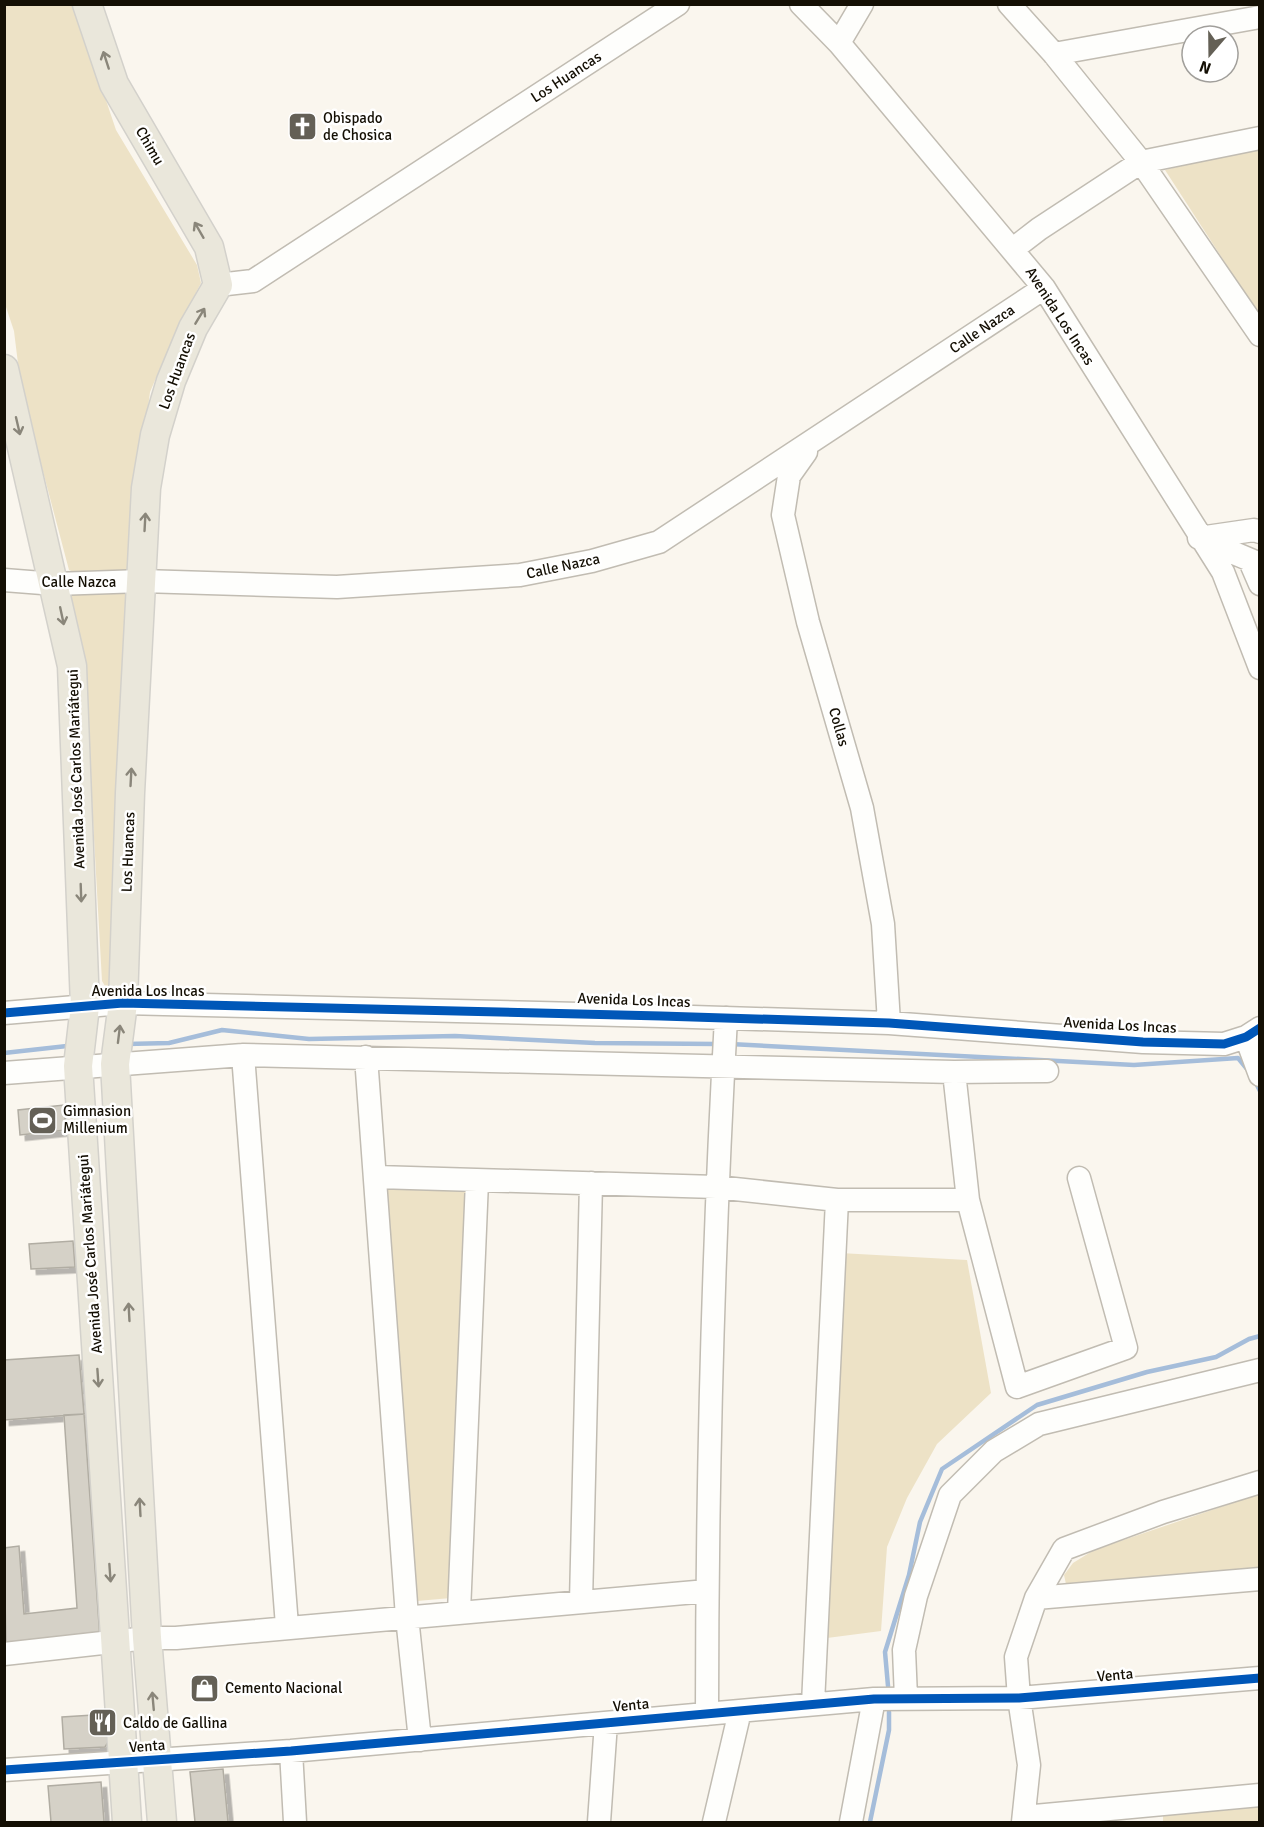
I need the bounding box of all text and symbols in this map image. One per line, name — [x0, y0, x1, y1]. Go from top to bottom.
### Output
north arrow — [1180, 24, 1240, 84]
street label: Los Huancas — [527, 47, 605, 106]
one-way arrow — [99, 51, 110, 70]
text: N — [1197, 56, 1214, 78]
place label: Obispado de Chosica — [323, 109, 392, 144]
church icon: Obispado de Chosica — [286, 111, 318, 143]
street label: Chimu — [132, 124, 168, 168]
one-way arrow — [193, 222, 205, 239]
street label: Avenida Los Incas — [1022, 264, 1099, 369]
street label: Calle Nazca — [946, 301, 1018, 357]
one-way arrow — [194, 308, 206, 325]
street label: Los Huancas — [155, 330, 199, 412]
one-way arrow — [13, 415, 24, 435]
one-way arrow — [139, 513, 150, 533]
street label: Calle Nazca — [525, 549, 601, 583]
street label: Calle Nazca — [42, 573, 116, 591]
one-way arrow — [57, 605, 68, 625]
street label: Avenida José Carlos Mariátegui — [64, 669, 88, 869]
street label: Collas — [825, 705, 853, 749]
one-way arrow — [125, 767, 136, 787]
street label: Los Huancas — [118, 811, 138, 893]
one-way arrow — [75, 883, 86, 903]
street label: Avenida Los Incas — [91, 982, 205, 1000]
street label: Avenida Los Incas — [577, 989, 691, 1011]
street label: Avenida Los Incas — [1063, 1013, 1177, 1037]
one-way arrow — [114, 1024, 125, 1044]
place label: Gimnasion Millenium — [63, 1102, 131, 1137]
sports icon: Gimnasion Millenium — [26, 1104, 58, 1136]
street label: Avenida José Carlos Mariátegui — [74, 1154, 106, 1354]
one-way arrow — [123, 1303, 134, 1323]
one-way arrow — [93, 1368, 104, 1388]
one-way arrow — [134, 1497, 145, 1517]
one-way arrow — [105, 1563, 116, 1583]
street label: Venta — [1096, 1664, 1134, 1686]
shop icon: Cemento Nacional — [188, 1672, 220, 1704]
place label: Cemento Nacional — [225, 1679, 342, 1697]
one-way arrow — [147, 1692, 158, 1712]
street label: Venta — [612, 1694, 650, 1716]
restaurant icon: Caldo de Gallina — [86, 1707, 118, 1739]
place label: Caldo de Gallina — [123, 1714, 227, 1732]
street label: Venta — [128, 1736, 166, 1756]

